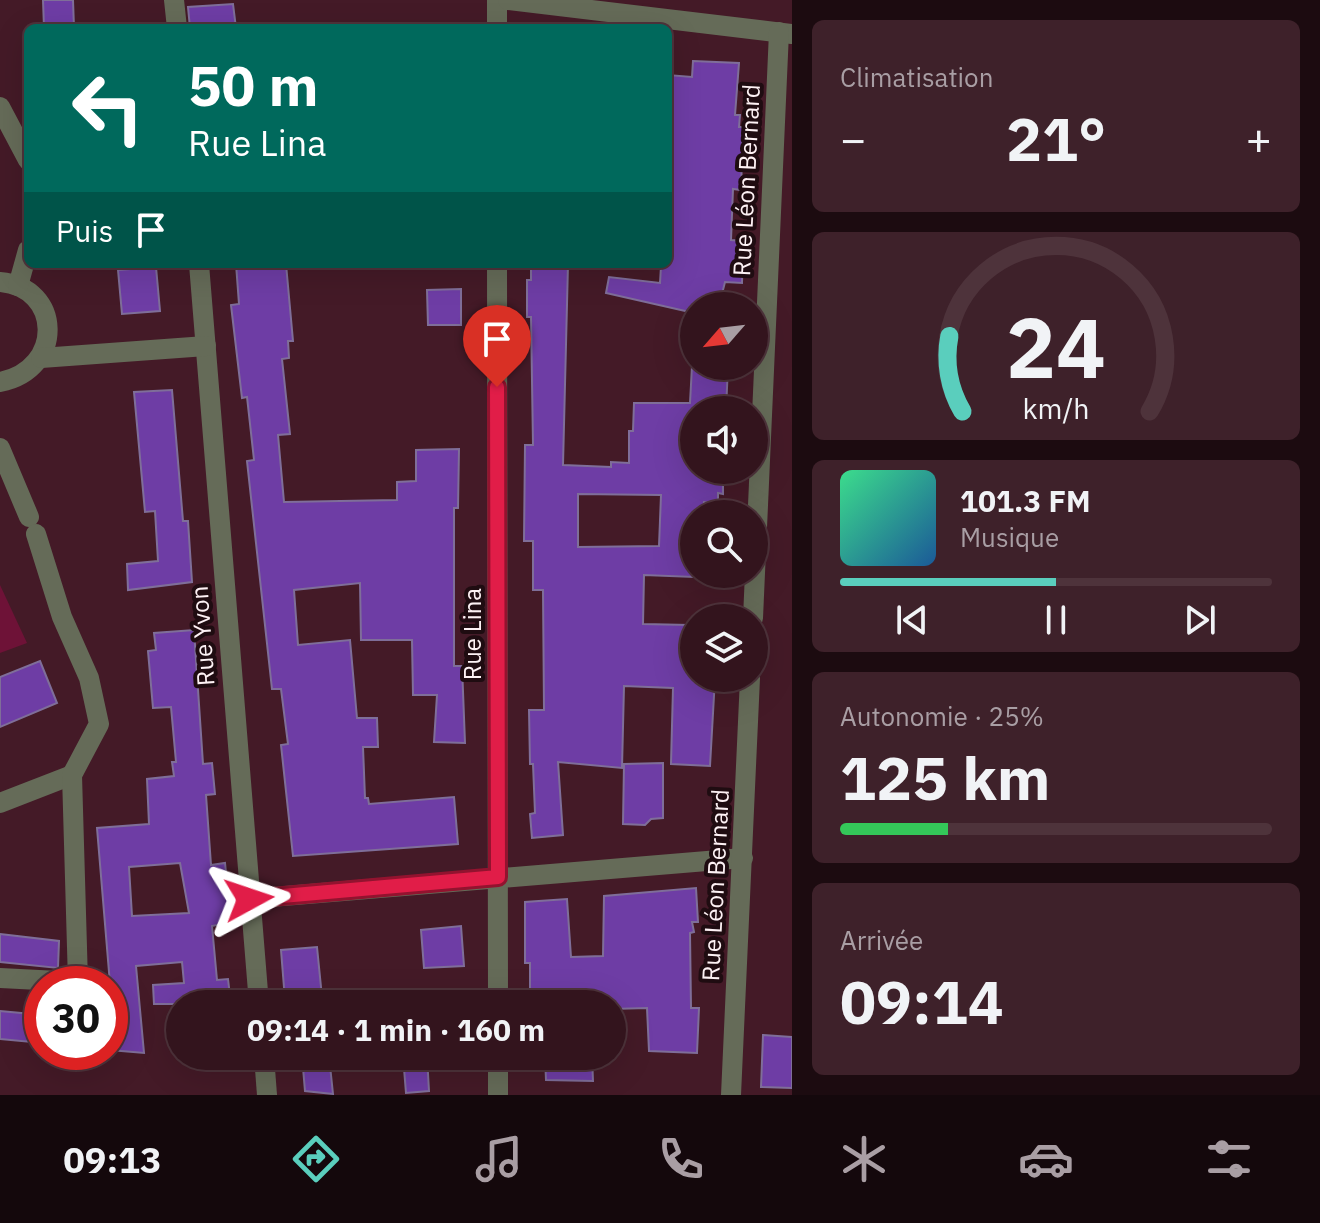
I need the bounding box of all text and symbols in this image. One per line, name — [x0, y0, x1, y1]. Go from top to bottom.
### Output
text: 50 m — [188, 49, 318, 121]
icon: left — [56, 56, 160, 160]
text: Climatisation — [840, 60, 993, 94]
street label: Rue Léon Bernard — [725, 83, 767, 277]
text: 21° — [1006, 99, 1106, 178]
text: − — [840, 110, 866, 167]
text: + — [1246, 110, 1272, 167]
text: Rue Lina — [188, 119, 326, 166]
icon: arrive — [129, 208, 173, 252]
text: Puis — [56, 211, 113, 250]
north arrow — [680, 292, 768, 380]
map controls — [680, 292, 768, 692]
text: 24 — [1006, 292, 1106, 400]
pin — [463, 305, 531, 387]
icon: arrive — [475, 317, 519, 361]
text: km/h — [1022, 390, 1090, 427]
button: sound — [680, 396, 768, 484]
text: 101.3 FM — [960, 481, 1091, 520]
button: search — [680, 500, 768, 588]
text: Musique — [960, 520, 1059, 554]
street label: Rue Yvon — [183, 585, 221, 687]
street label: Rue Lina — [456, 588, 488, 680]
icon: previous — [890, 598, 934, 642]
icon: pause — [1034, 598, 1078, 642]
icon: next — [1178, 598, 1222, 642]
button: layers — [680, 604, 768, 692]
text: Autonomie · 25% — [840, 699, 1044, 733]
text: 125 km — [840, 738, 1050, 817]
street label: Rue Léon Bernard — [694, 788, 736, 982]
position arrow — [207, 857, 291, 941]
text: Arrivée — [840, 923, 923, 957]
text: 09:14 — [840, 962, 1004, 1041]
speed limit sign: 30 — [24, 966, 128, 1070]
text: 09:14 · 1 min · 160 m — [247, 1010, 545, 1049]
icon: directions — [288, 1131, 344, 1187]
icon: music — [471, 1131, 527, 1187]
icon: phone — [653, 1131, 709, 1187]
icon: climate — [836, 1131, 892, 1187]
icon: car — [1018, 1131, 1074, 1187]
icon: filters — [1201, 1131, 1257, 1187]
text: 09:13 — [63, 1136, 162, 1183]

